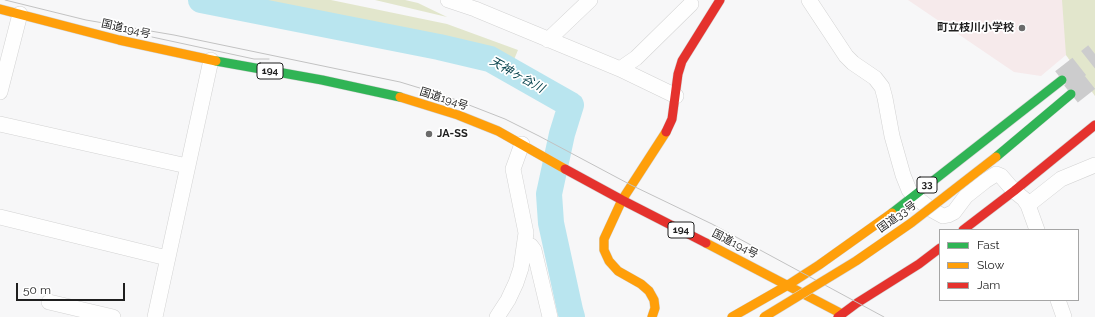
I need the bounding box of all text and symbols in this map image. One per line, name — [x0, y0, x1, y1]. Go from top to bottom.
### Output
street label: 国道194号 — [100, 17, 152, 41]
place label: 町立枝川小学校 — [937, 21, 1014, 35]
marker: 町立枝川小学校 — [1017, 23, 1027, 33]
water label: 天神ヶ谷川 — [487, 54, 547, 96]
road number: 194 — [257, 63, 283, 79]
street label: 国道194号 — [418, 85, 470, 113]
place label: JA-SS — [437, 127, 468, 141]
marker: JA-SS — [424, 129, 434, 139]
road number: 33 — [917, 177, 937, 193]
street label: 国道33号 — [875, 199, 919, 235]
road number: 194 — [668, 222, 694, 238]
street label: 国道194号 — [710, 227, 760, 261]
legend — [939, 229, 1079, 301]
text: Fast — [977, 238, 1000, 252]
text: Slow — [977, 258, 1004, 272]
scale bar — [18, 275, 127, 301]
text: Jam — [977, 278, 1000, 292]
text: 50 m — [23, 283, 51, 297]

